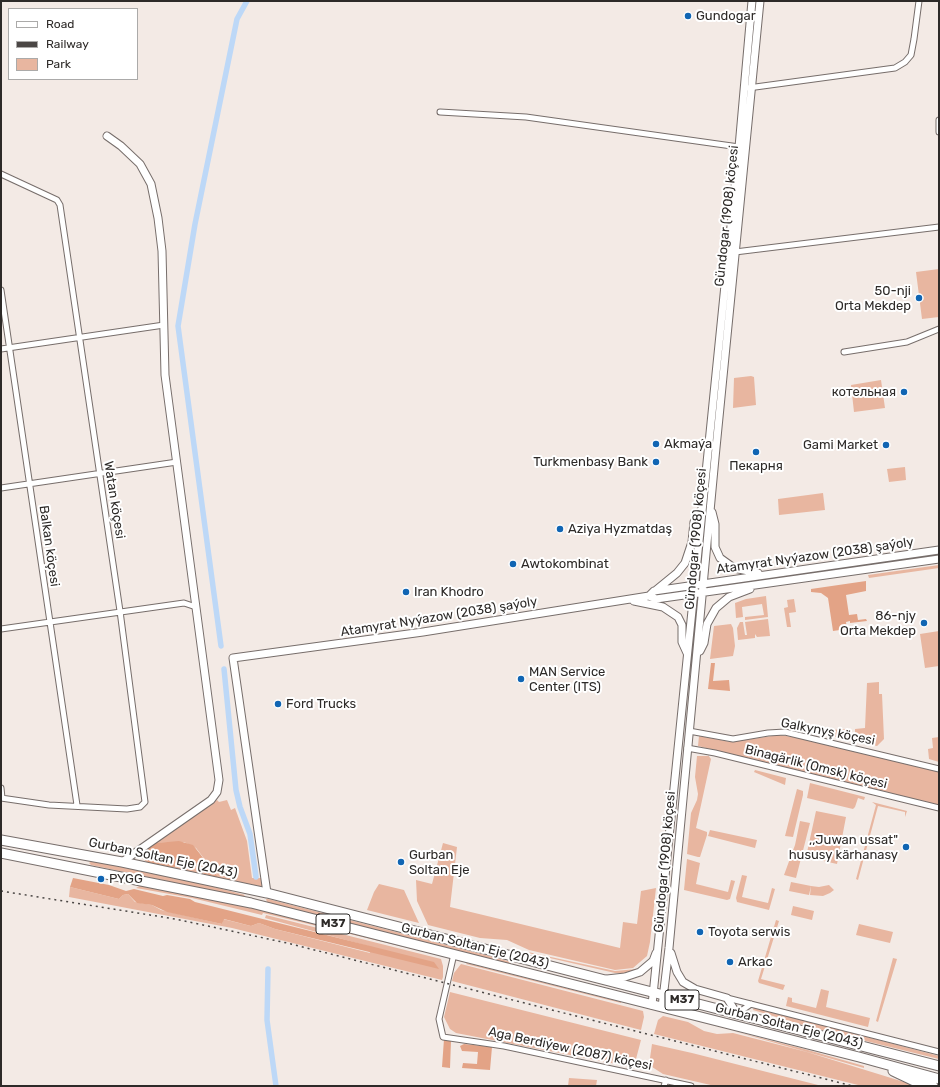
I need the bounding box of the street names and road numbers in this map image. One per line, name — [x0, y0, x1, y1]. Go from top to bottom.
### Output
street label: Gündogar (1908) köçesi — [712, 145, 742, 287]
street label: Watan köçesi — [100, 460, 128, 540]
street label: Gündogar (1908) köçesi — [682, 468, 710, 610]
street label: Balkan köçesi — [36, 504, 62, 588]
street label: Atamyrat Nyýazow (2038) şaýoly — [715, 534, 915, 578]
street label: Atamyrat Nyýazow (2038) şaýoly — [340, 594, 538, 640]
street label: Galkynyş köçesi — [780, 715, 876, 749]
street label: Binagärlik (Omsk) köçesi — [743, 742, 889, 792]
street label: Gündogar (1908) köçesi — [651, 791, 679, 933]
street label: Gurban Soltan Eje (2043) — [87, 835, 239, 881]
road number: M37 — [316, 914, 350, 934]
street label: Gurban Soltan Eje (2043) — [399, 920, 551, 972]
road number: M37 — [665, 990, 699, 1010]
street label: Gurban Soltan Eje (2043) — [713, 1000, 865, 1052]
street label: Aga Berdiýew (2087) köçesi — [487, 1024, 653, 1074]

